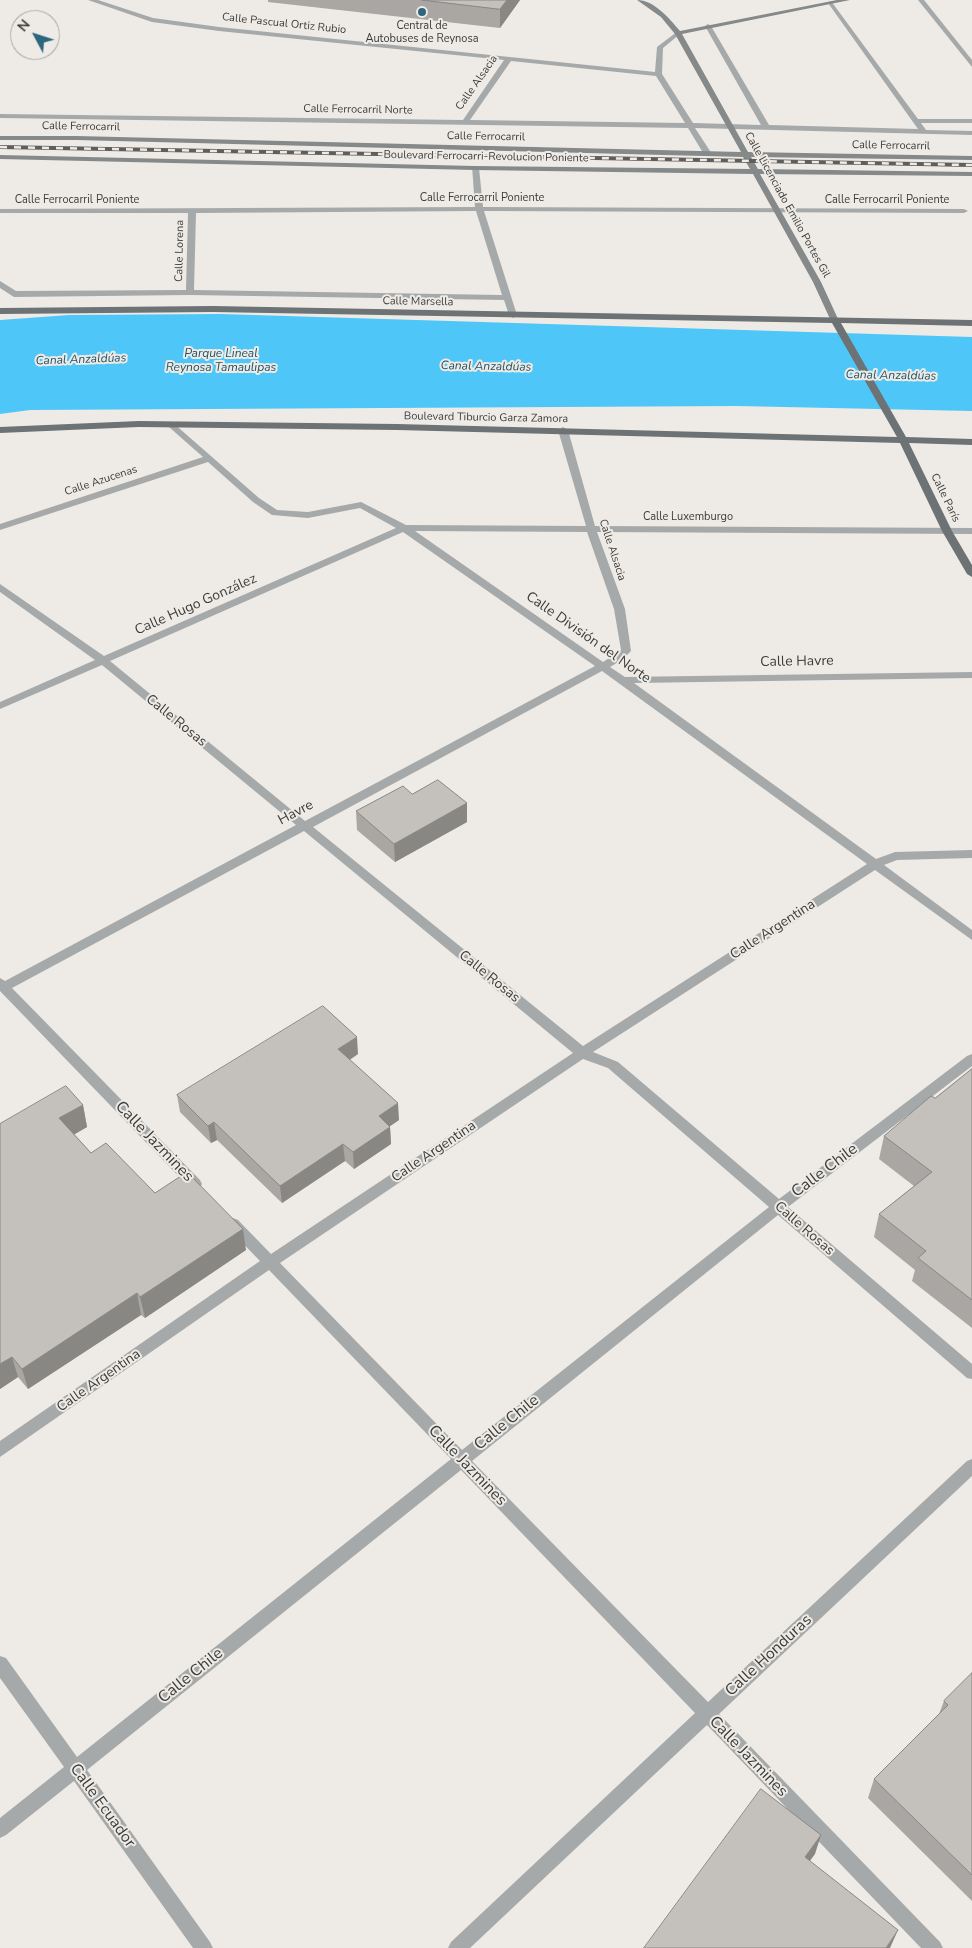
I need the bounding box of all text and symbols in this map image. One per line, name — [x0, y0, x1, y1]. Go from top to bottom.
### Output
marker: Central de Autobuses de Reynosa — [416, 6, 428, 18]
north arrow — [10, 10, 60, 60]
street label: Calle Pascual Ortiz Rubio — [221, 11, 347, 37]
text: N — [13, 16, 35, 36]
place label: Central de Autobuses de Reynosa — [365, 19, 479, 45]
street label: Calle Alsacia — [453, 53, 501, 113]
street label: Calle Ferrocarril Norte — [303, 102, 413, 118]
street label: Calle Ferrocarril — [42, 120, 120, 134]
street label: Calle Ferrocarril — [447, 130, 525, 144]
street label: Calle Licenciado Emilio Portes Gil — [741, 130, 833, 280]
street label: Calle Ferrocarril — [852, 139, 930, 153]
street label: Boulevard Ferrocarri-Revolucion Poniente — [383, 149, 589, 165]
street label: Calle Ferrocarril Poniente — [420, 191, 544, 205]
street label: Calle Ferrocarril Poniente — [15, 193, 139, 207]
street label: Calle Ferrocarril Poniente — [825, 193, 949, 207]
street label: Calle Lorena — [173, 220, 187, 282]
street label: Calle Marsella — [382, 295, 454, 309]
water label: Parque Lineal Reynosa Tamaulipas — [166, 347, 276, 375]
water label: Canal Anzaldúas — [35, 351, 127, 369]
water label: Canal Anzaldúas — [440, 359, 532, 375]
water label: Canal Anzaldúas — [845, 368, 937, 384]
street label: Boulevard Tiburcio Garza Zamora — [404, 410, 568, 426]
street label: Calle Azucenas — [63, 463, 139, 499]
street label: Calle París — [928, 472, 962, 524]
street label: Calle Luxemburgo — [643, 510, 733, 524]
street label: Calle Alsacia — [596, 518, 628, 582]
street label: Calle Hugo González — [132, 571, 260, 639]
street label: Calle División del Norte — [522, 589, 654, 687]
street label: Calle Havre — [760, 653, 834, 671]
street label: Calle Rosas — [142, 691, 210, 751]
street label: Havre — [275, 797, 317, 829]
street label: Calle Argentina — [727, 896, 819, 964]
street label: Calle Rosas — [455, 947, 523, 1007]
street label: Calle Jazmines — [111, 1098, 197, 1186]
street label: Calle Argentina — [389, 1118, 479, 1186]
street label: Calle Chile — [788, 1140, 862, 1202]
street label: Calle Rosas — [771, 1198, 837, 1260]
street label: Calle Argentina — [54, 1346, 144, 1416]
street label: Calle Chile — [471, 1391, 543, 1455]
street label: Calle Jazmines — [424, 1422, 510, 1510]
street label: Calle Honduras — [722, 1611, 816, 1701]
street label: Calle Chile — [155, 1644, 227, 1708]
street label: Calle Jazmines — [705, 1713, 791, 1801]
street label: Calle Ecuador — [65, 1760, 139, 1852]

